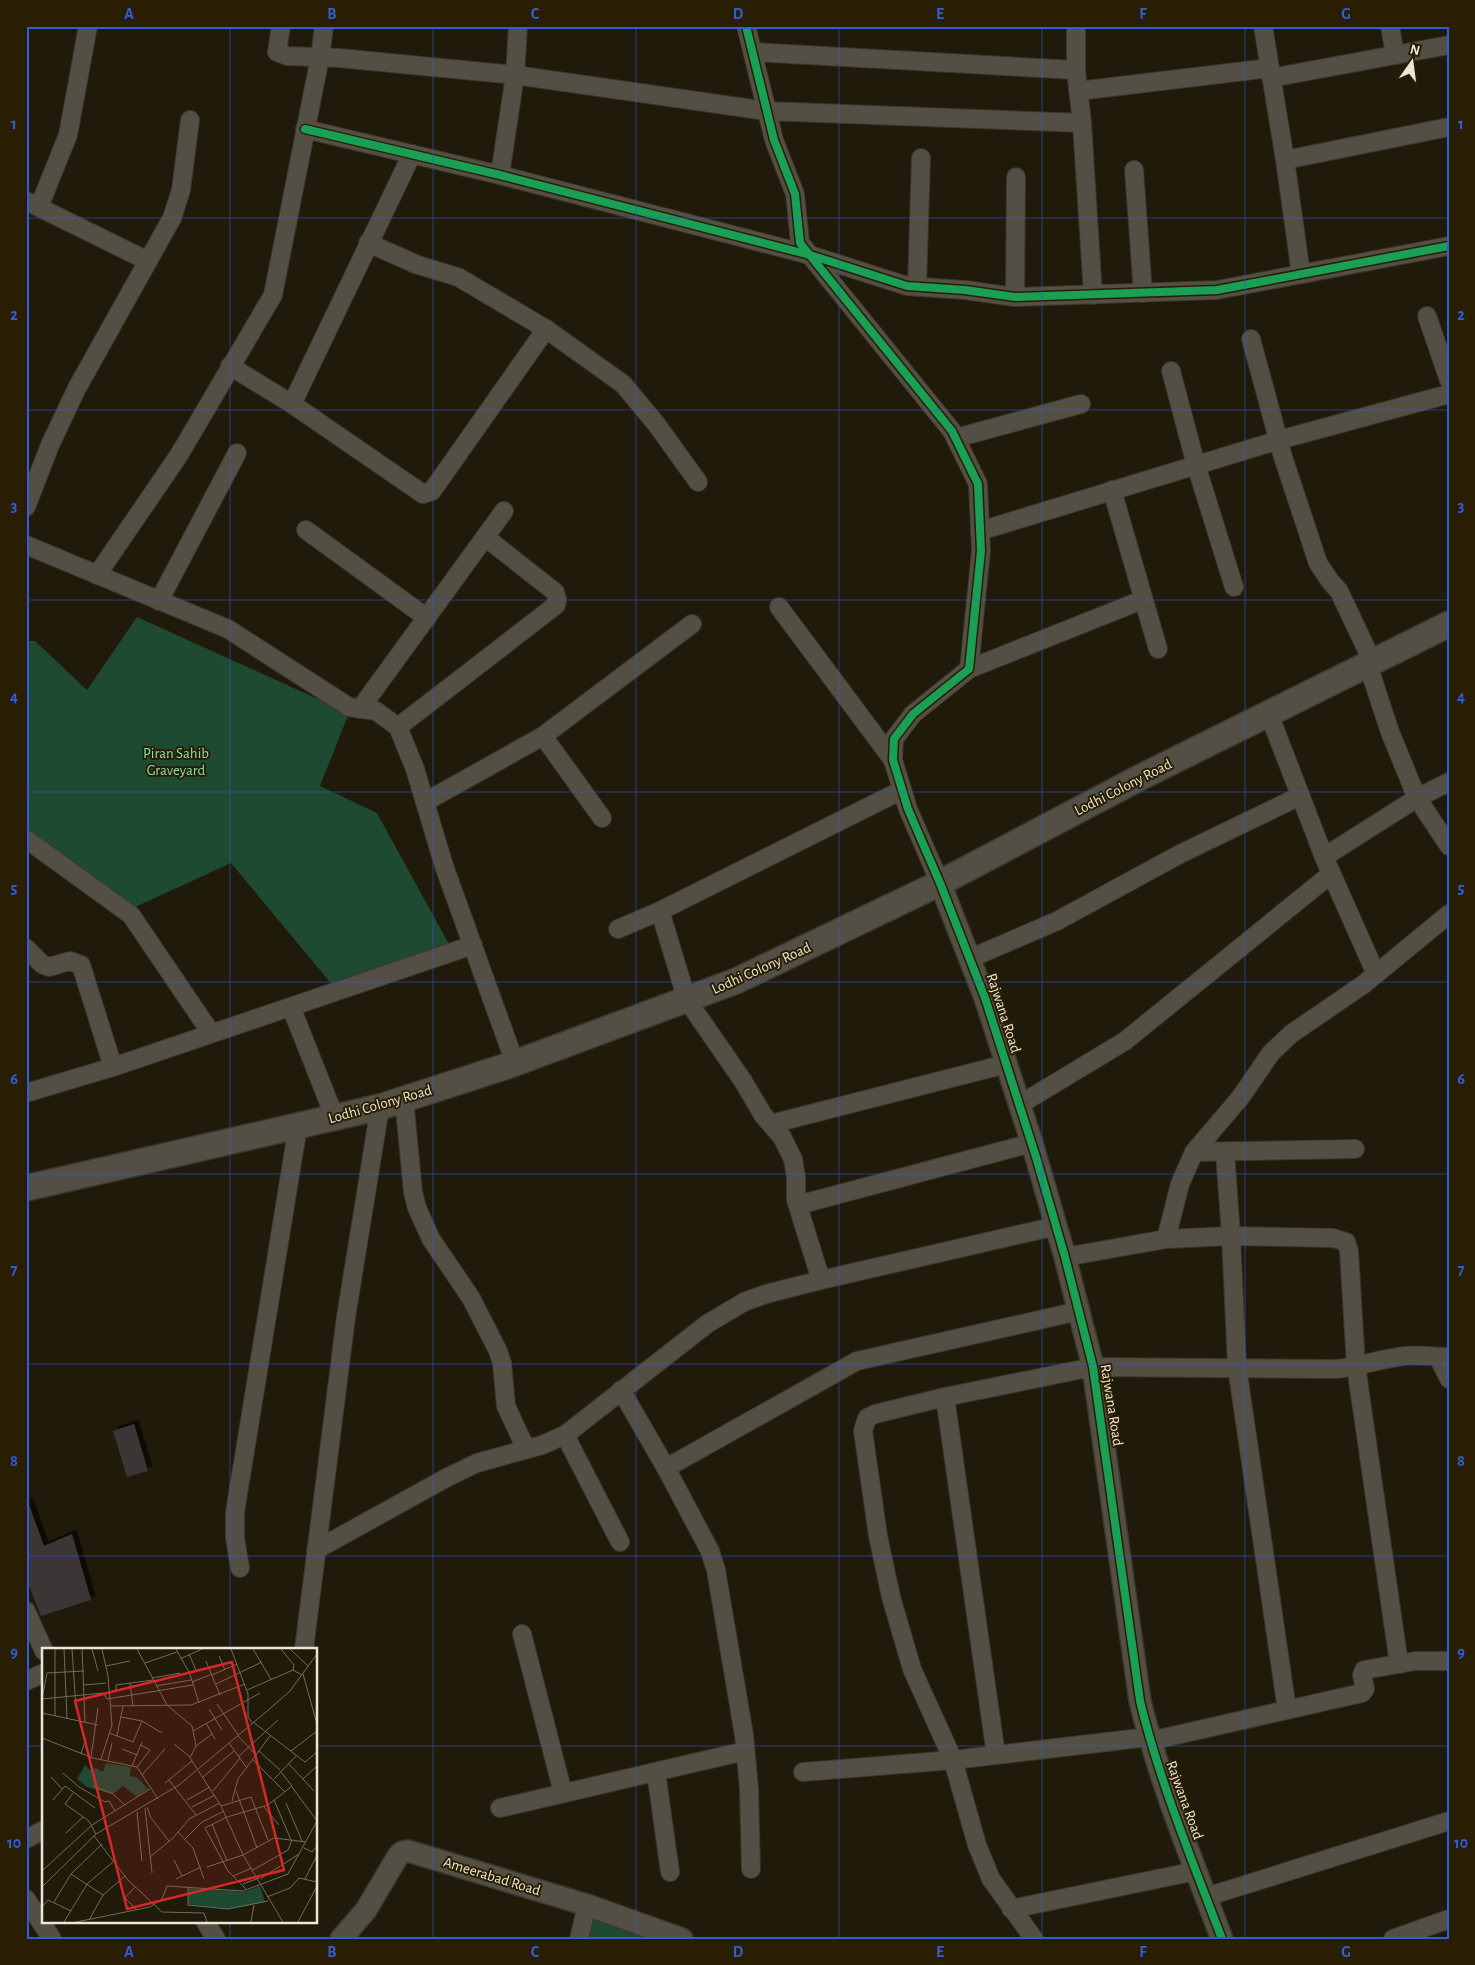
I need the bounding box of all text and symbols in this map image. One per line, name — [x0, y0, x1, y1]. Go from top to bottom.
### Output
text: A — [124, 6, 134, 22]
text: B — [327, 6, 337, 22]
text: C — [531, 6, 540, 22]
text: D — [733, 6, 744, 22]
text: E — [936, 6, 944, 22]
text: F — [1139, 6, 1147, 22]
text: G — [1341, 6, 1351, 22]
north arrow — [1388, 38, 1438, 88]
text: N — [1408, 42, 1421, 58]
text: 1 — [11, 116, 17, 132]
text: 1 — [1458, 116, 1464, 132]
text: 2 — [10, 307, 18, 323]
text: 2 — [1457, 307, 1465, 323]
text: 3 — [11, 498, 18, 514]
text: 3 — [1458, 498, 1465, 514]
text: 4 — [10, 689, 18, 705]
text: 4 — [1457, 689, 1465, 705]
park label: Piran Sahib Graveyard — [143, 746, 209, 778]
street label: Lodhi Colony Road — [1072, 756, 1175, 818]
text: 5 — [11, 880, 18, 896]
text: 5 — [1458, 880, 1465, 896]
street label: Lodhi Colony Road — [709, 940, 813, 997]
street label: Rajwana Road — [984, 972, 1023, 1055]
text: 6 — [10, 1071, 18, 1087]
text: 6 — [1457, 1071, 1465, 1087]
street label: Lodhi Colony Road — [327, 1082, 434, 1126]
text: 7 — [11, 1262, 18, 1278]
text: 7 — [1458, 1262, 1465, 1278]
street label: Rajwana Road — [1098, 1363, 1125, 1447]
text: 8 — [10, 1453, 18, 1469]
text: 8 — [1457, 1453, 1465, 1469]
text: 9 — [10, 1644, 18, 1660]
text: 9 — [1457, 1644, 1465, 1660]
inset map — [42, 1648, 318, 1922]
street label: Rajwana Road — [1163, 1759, 1206, 1842]
text: 10 — [7, 1835, 21, 1851]
text: 10 — [1454, 1835, 1468, 1851]
street label: Ameerabad Road — [442, 1855, 542, 1898]
text: A — [124, 1944, 134, 1960]
text: B — [327, 1944, 337, 1960]
text: C — [531, 1944, 540, 1960]
text: D — [733, 1944, 744, 1960]
text: E — [936, 1944, 944, 1960]
text: F — [1139, 1944, 1147, 1960]
text: G — [1341, 1944, 1351, 1960]

